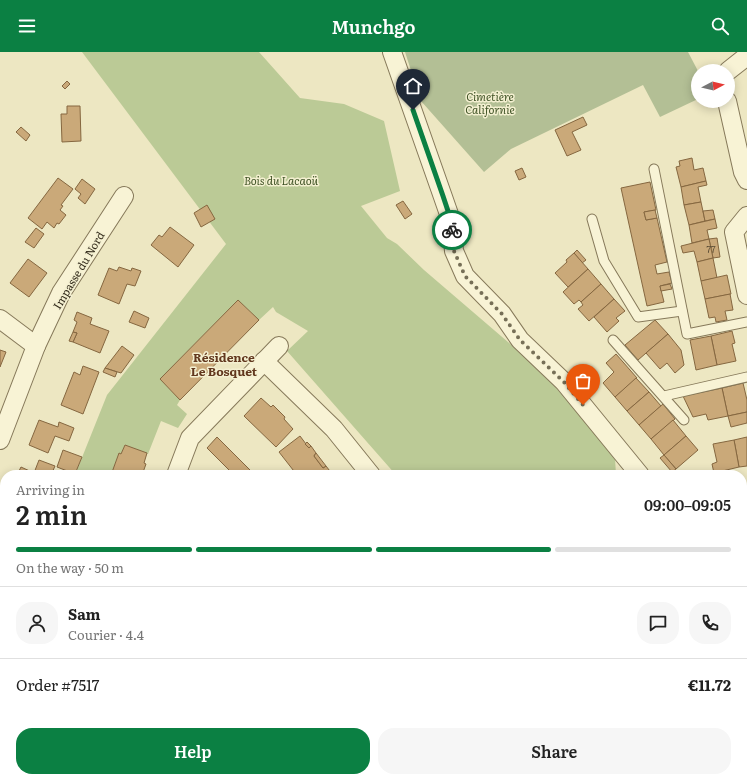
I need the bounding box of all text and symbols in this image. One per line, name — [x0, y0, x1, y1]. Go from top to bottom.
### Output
text: Munchgo — [332, 13, 415, 40]
icon: menu — [16, 15, 38, 37]
icon: search — [709, 15, 731, 37]
north arrow — [691, 64, 735, 108]
map controls — [691, 64, 735, 108]
pin — [396, 69, 430, 110]
icon: home — [402, 75, 424, 97]
park label: Cimetière Californie — [465, 88, 515, 117]
park label: Bois du Lacaoü — [244, 172, 319, 188]
courier — [432, 210, 472, 250]
icon: bike — [441, 219, 463, 241]
street label: Impasse du Nord — [48, 228, 108, 312]
house number: 77 — [706, 242, 716, 256]
district label: Résidence Le Bosquet — [191, 348, 258, 380]
pin — [566, 364, 600, 405]
icon: bag — [572, 370, 594, 392]
text: Arriving in — [16, 480, 85, 499]
text: 09:00–09:05 — [644, 493, 731, 516]
text: 2 min — [16, 494, 87, 533]
text: On the way · 50 m — [16, 558, 124, 577]
button: person — [16, 602, 58, 644]
text: Sam — [68, 602, 101, 625]
button: chat — [637, 602, 679, 644]
button: phone — [689, 602, 731, 644]
text: Courier · 4.4 — [68, 625, 144, 644]
text: Order #7517 — [16, 673, 99, 696]
text: €11.72 — [688, 673, 731, 696]
button: Help — [16, 728, 370, 774]
button: Share — [378, 728, 731, 774]

